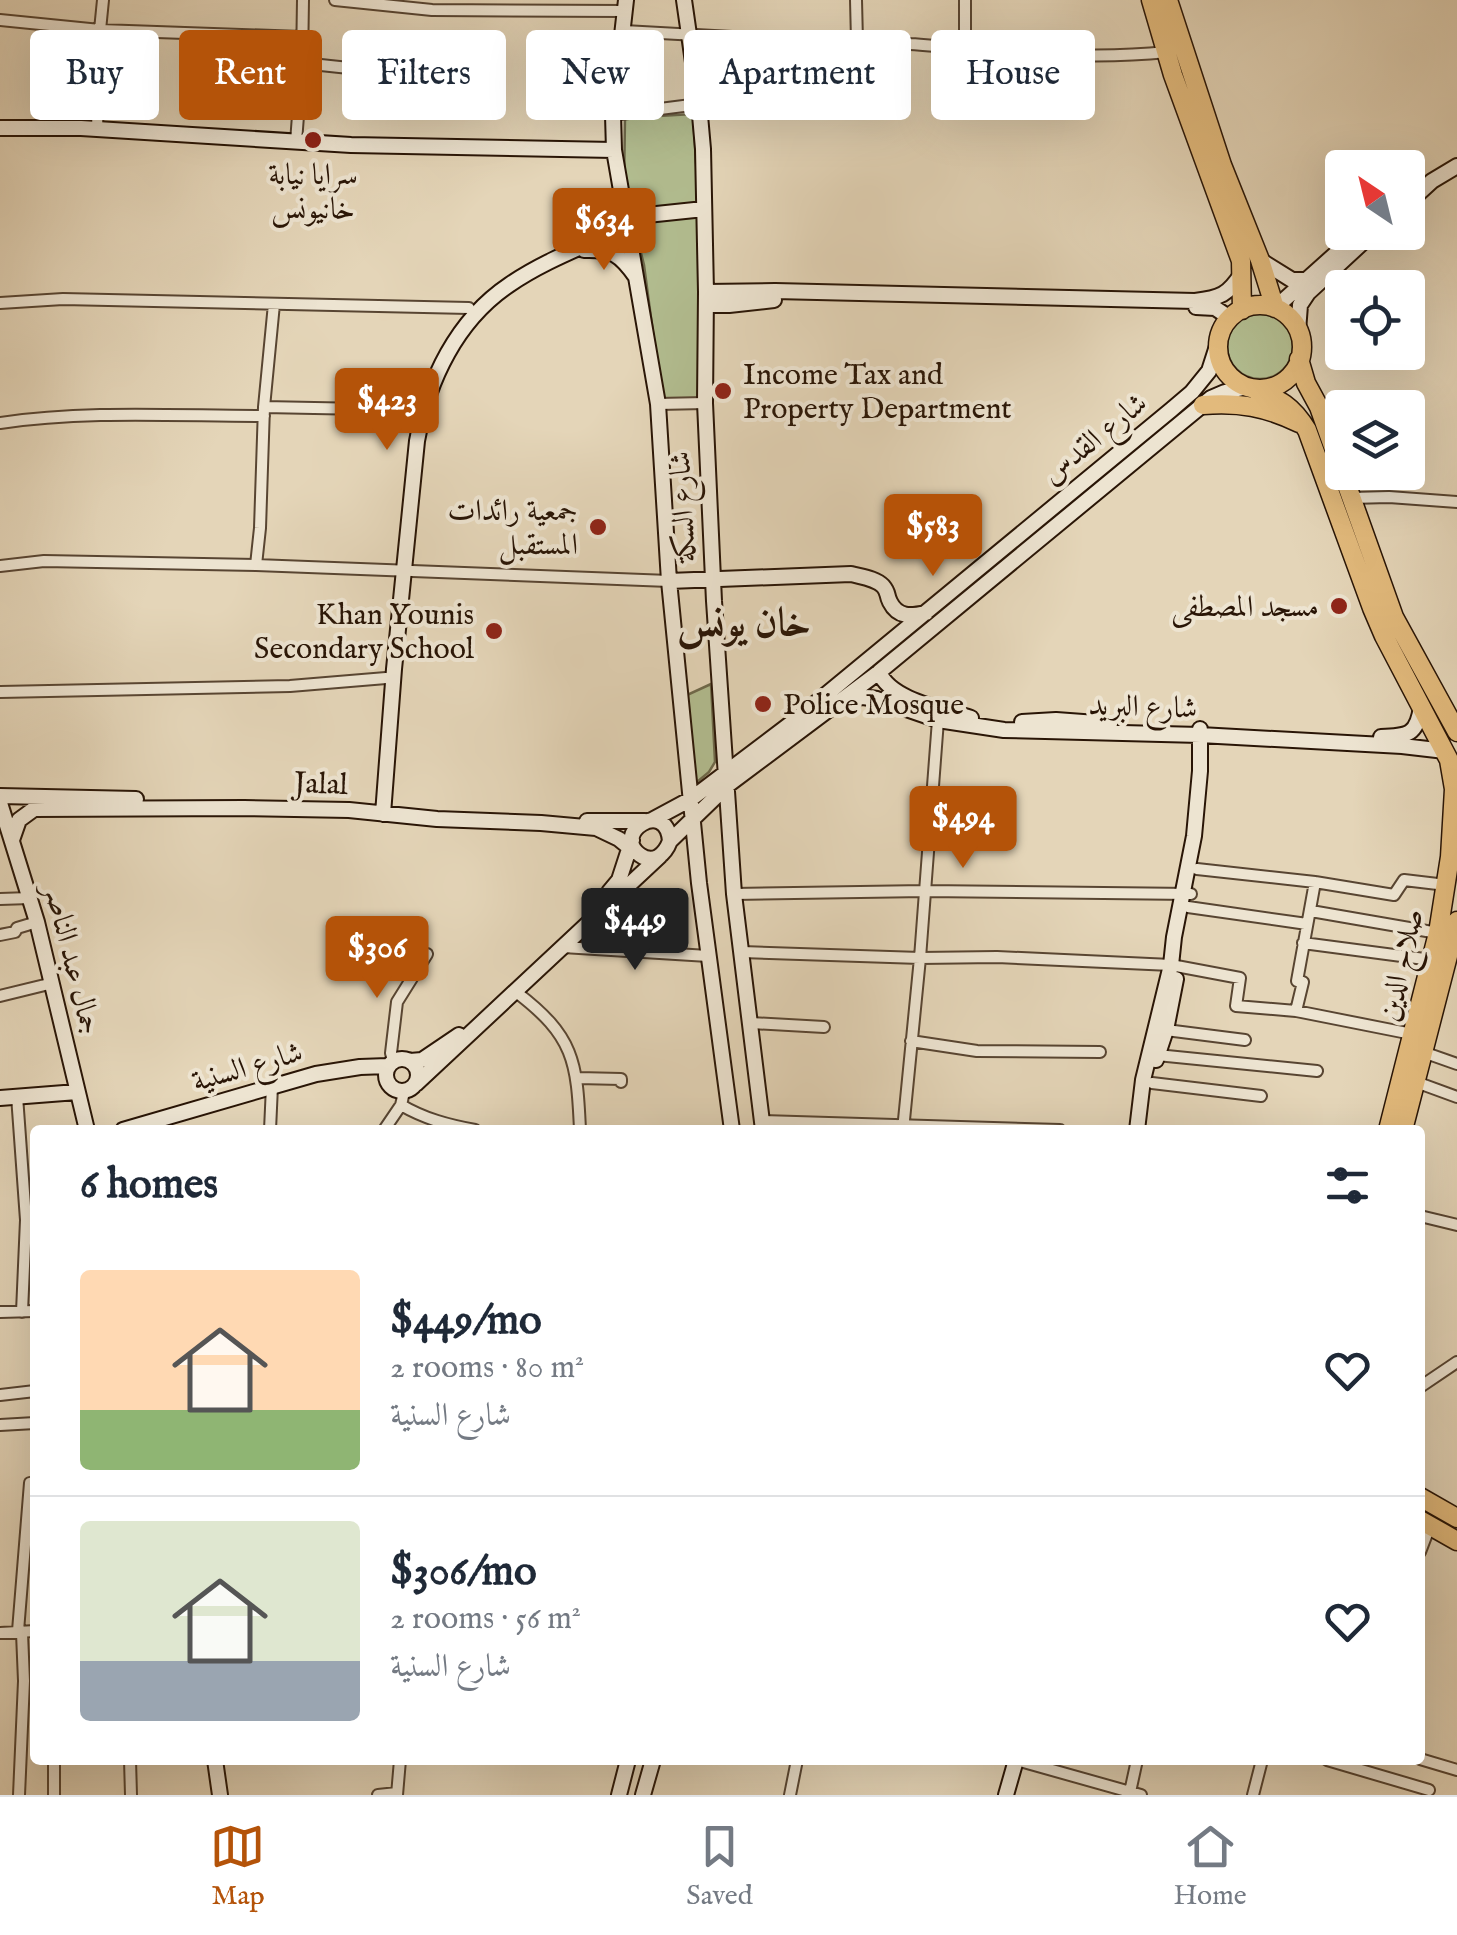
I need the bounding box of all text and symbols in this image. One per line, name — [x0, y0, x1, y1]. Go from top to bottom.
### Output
chip: Buy — [30, 30, 159, 120]
chip: Rent — [179, 30, 322, 120]
chip: Filters — [342, 30, 506, 120]
chip: New — [526, 30, 664, 120]
chip: Apartment — [684, 30, 911, 120]
chip: House — [931, 30, 1095, 120]
marker: سرايا نيابة خانيونس — [302, 129, 324, 151]
north arrow — [1325, 150, 1425, 250]
map controls — [1325, 150, 1425, 490]
place label: سرايا نيابة خانيونس — [268, 157, 358, 229]
pin: $634 — [545, 188, 663, 273]
text: $634 — [575, 200, 633, 241]
button: locate — [1325, 270, 1425, 370]
place label: Income Tax and Property Department — [743, 357, 1012, 429]
pin: $423 — [328, 368, 446, 453]
text: $423 — [357, 380, 417, 421]
marker: Income Tax and Property Department — [712, 380, 734, 402]
street label: شارع القدس — [1034, 385, 1159, 497]
button: layers — [1325, 390, 1425, 490]
street label: شارع السكة — [662, 450, 710, 566]
place label: جمعية رائدات المستقبل — [448, 493, 578, 565]
pin: $583 — [874, 494, 992, 579]
text: $583 — [906, 506, 960, 547]
marker: جمعية رائدات المستقبل — [587, 516, 609, 538]
place label: مسجد المصطفى — [1171, 589, 1319, 628]
marker: مسجد المصطفى — [1328, 595, 1350, 617]
place label: Khan Younis Secondary School — [254, 597, 475, 669]
district label: خان يونس — [677, 599, 811, 650]
marker: Khan Younis Secondary School — [483, 620, 505, 642]
place label: Police Mosque — [783, 687, 964, 725]
street label: شارع البريد — [1088, 687, 1198, 733]
marker: Police Mosque — [752, 693, 774, 715]
street label: Jalal — [290, 765, 349, 805]
pin: $494 — [904, 786, 1022, 871]
text: $494 — [932, 798, 994, 839]
street label: جمال عبد الناصر — [33, 877, 108, 1039]
pin: $449 — [576, 888, 694, 973]
text: $449 — [603, 900, 667, 941]
street label: صلاح الدين — [1371, 905, 1438, 1027]
pin: $306 — [318, 916, 436, 1001]
text: $306 — [348, 928, 406, 969]
street label: شارع السنية — [188, 1034, 308, 1106]
icon: filters — [1320, 1158, 1375, 1213]
text: 6 homes — [80, 1159, 218, 1212]
text: $449/mo — [390, 1295, 542, 1348]
icon: home — [160, 1310, 280, 1430]
icon: heart — [1320, 1343, 1375, 1398]
text: 2 rooms · 80 m² — [390, 1348, 584, 1389]
text: شارع السنية — [390, 1396, 511, 1437]
text: $306/mo — [390, 1546, 537, 1599]
icon: home — [160, 1561, 280, 1681]
icon: heart — [1320, 1594, 1375, 1649]
text: 2 rooms · 56 m² — [390, 1599, 581, 1640]
text: شارع السنية — [390, 1647, 511, 1688]
tab: Map — [210, 1819, 265, 1914]
tab: Saved — [686, 1819, 753, 1914]
tab: Home — [1173, 1819, 1247, 1914]

